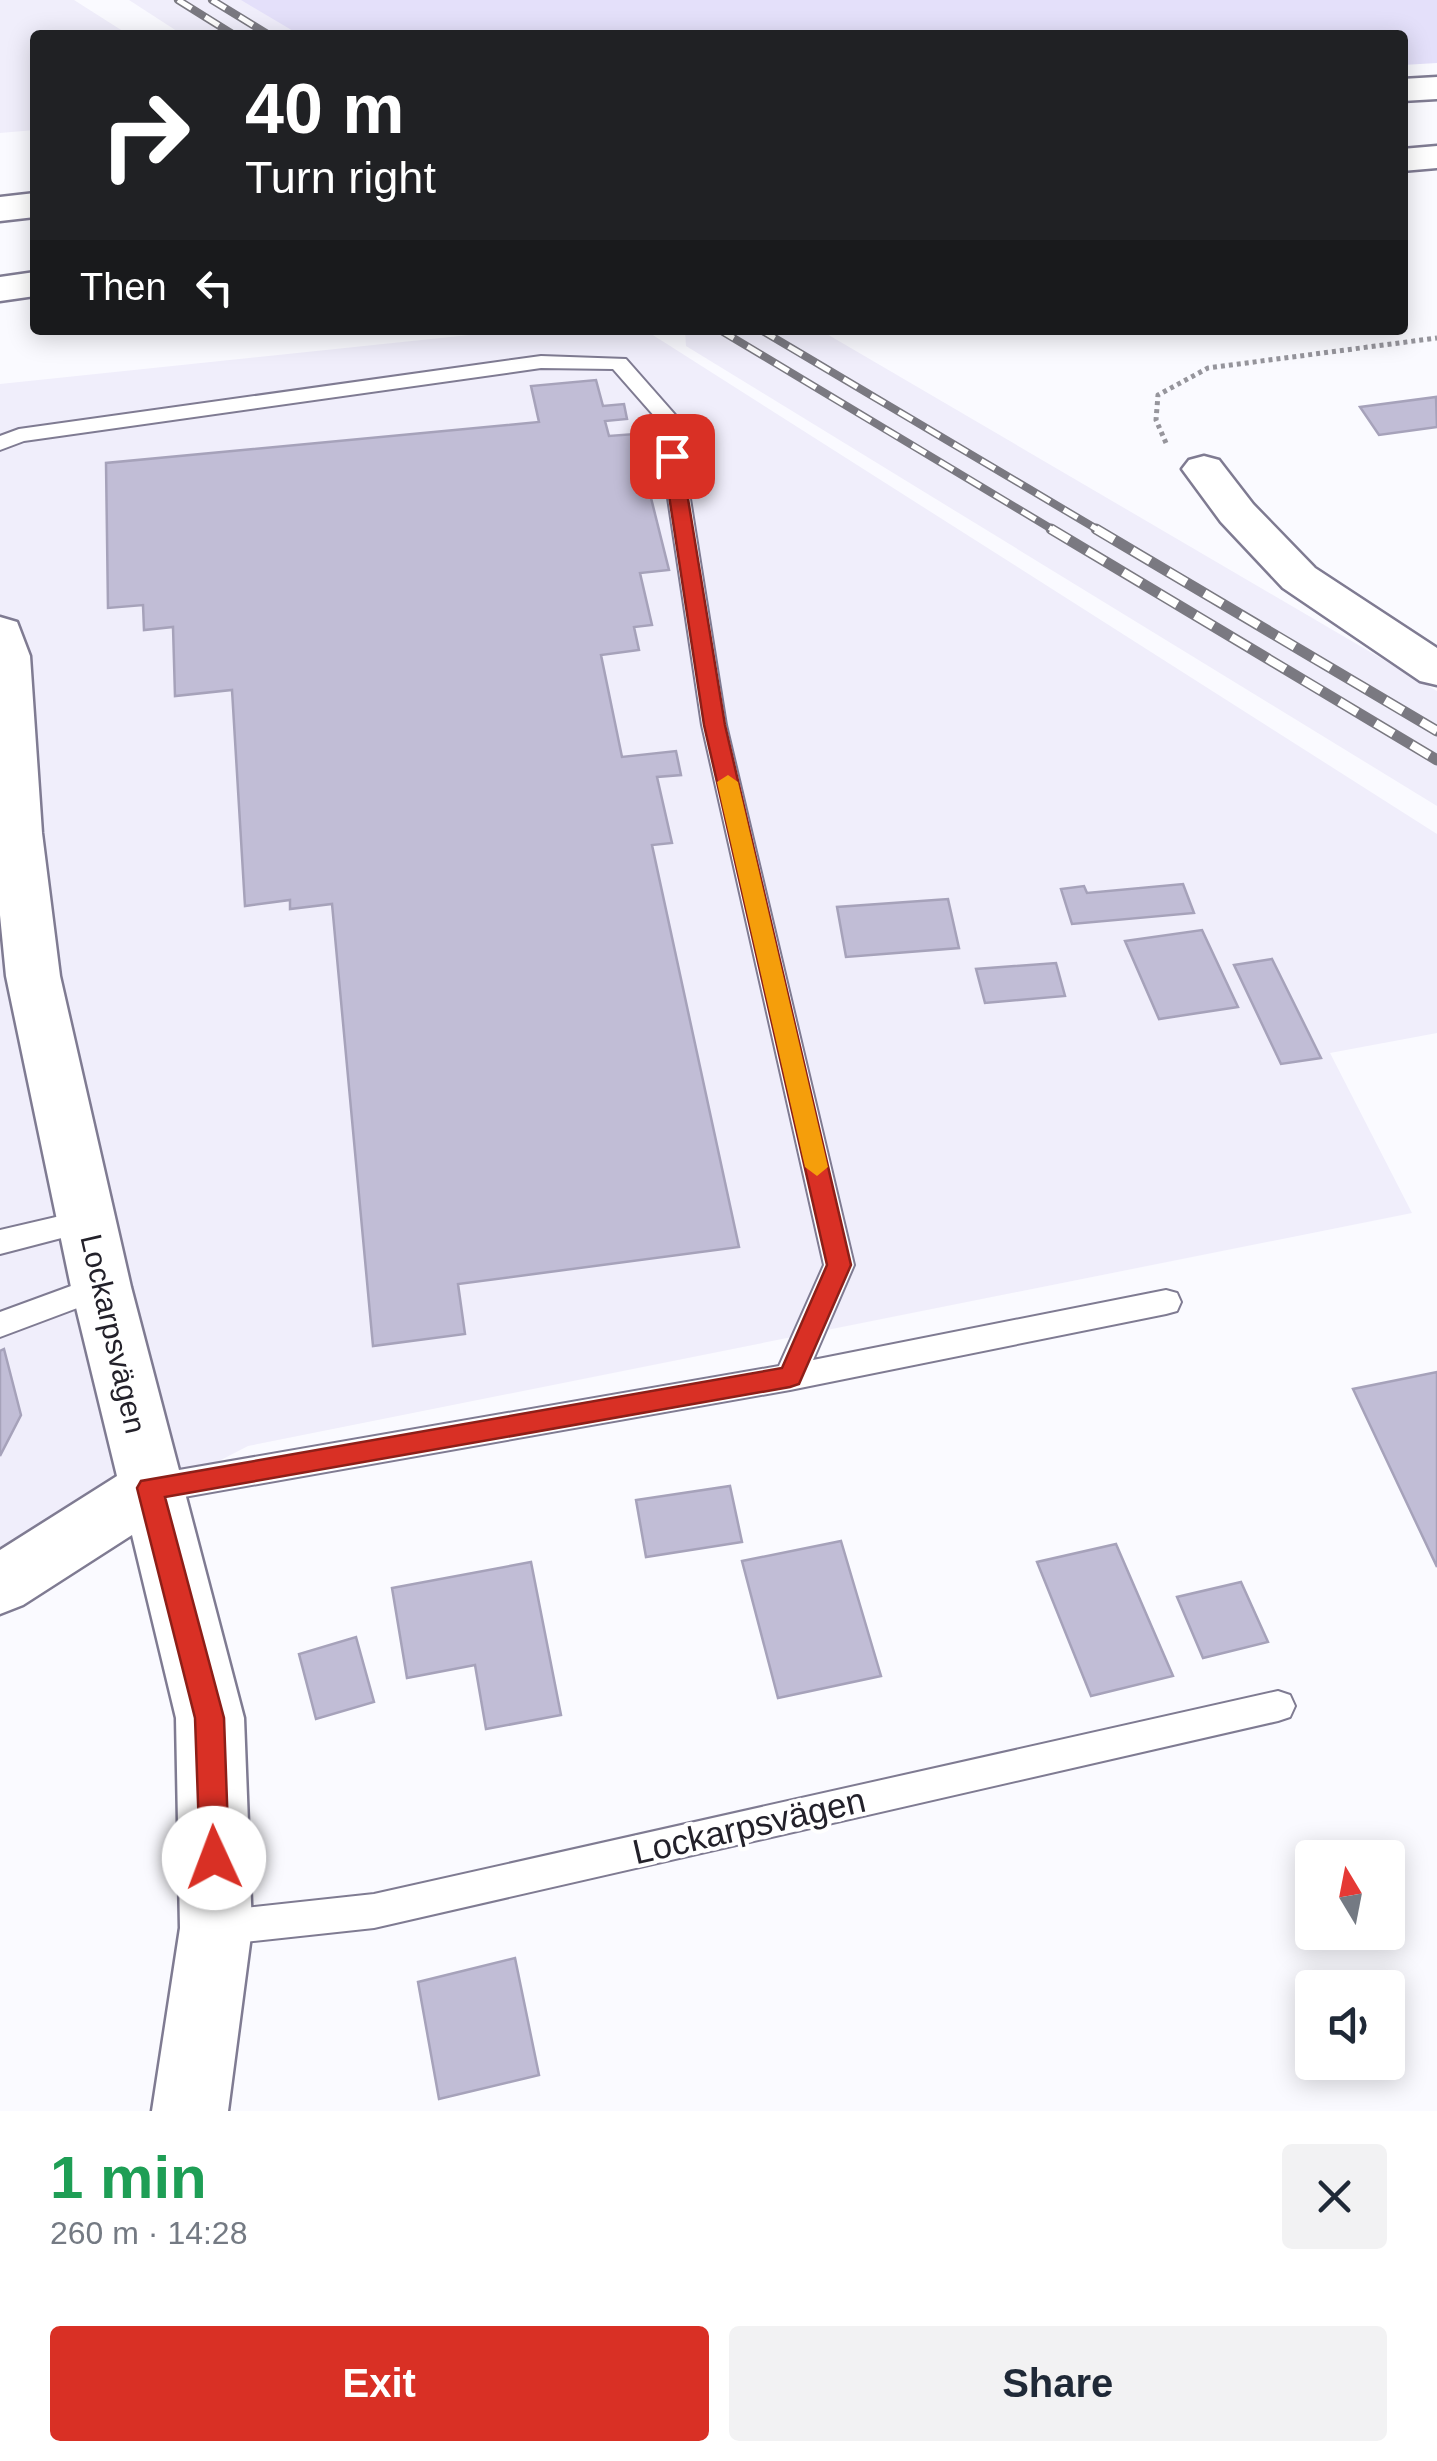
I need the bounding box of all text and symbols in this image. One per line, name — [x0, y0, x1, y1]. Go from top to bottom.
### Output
icon: right — [80, 70, 210, 200]
text: 40 m — [245, 70, 405, 148]
text: Turn right — [245, 152, 436, 203]
icon: left — [187, 260, 242, 315]
text: Then — [80, 266, 167, 308]
pin — [630, 414, 715, 499]
icon: arrive — [645, 429, 700, 484]
street label: Lockarpsvägen — [75, 1231, 152, 1437]
street label: Lockarpsvägen — [629, 1780, 869, 1871]
position arrow — [162, 1806, 266, 1910]
north arrow — [1295, 1840, 1405, 1950]
map controls — [1295, 1840, 1405, 2080]
button: sound — [1295, 1970, 1405, 2080]
text: 1 min — [50, 2144, 207, 2211]
button: close — [1282, 2144, 1387, 2249]
text: 260 m · 14:28 — [50, 2215, 247, 2251]
button: Exit — [50, 2326, 709, 2441]
button: Share — [729, 2326, 1387, 2441]

